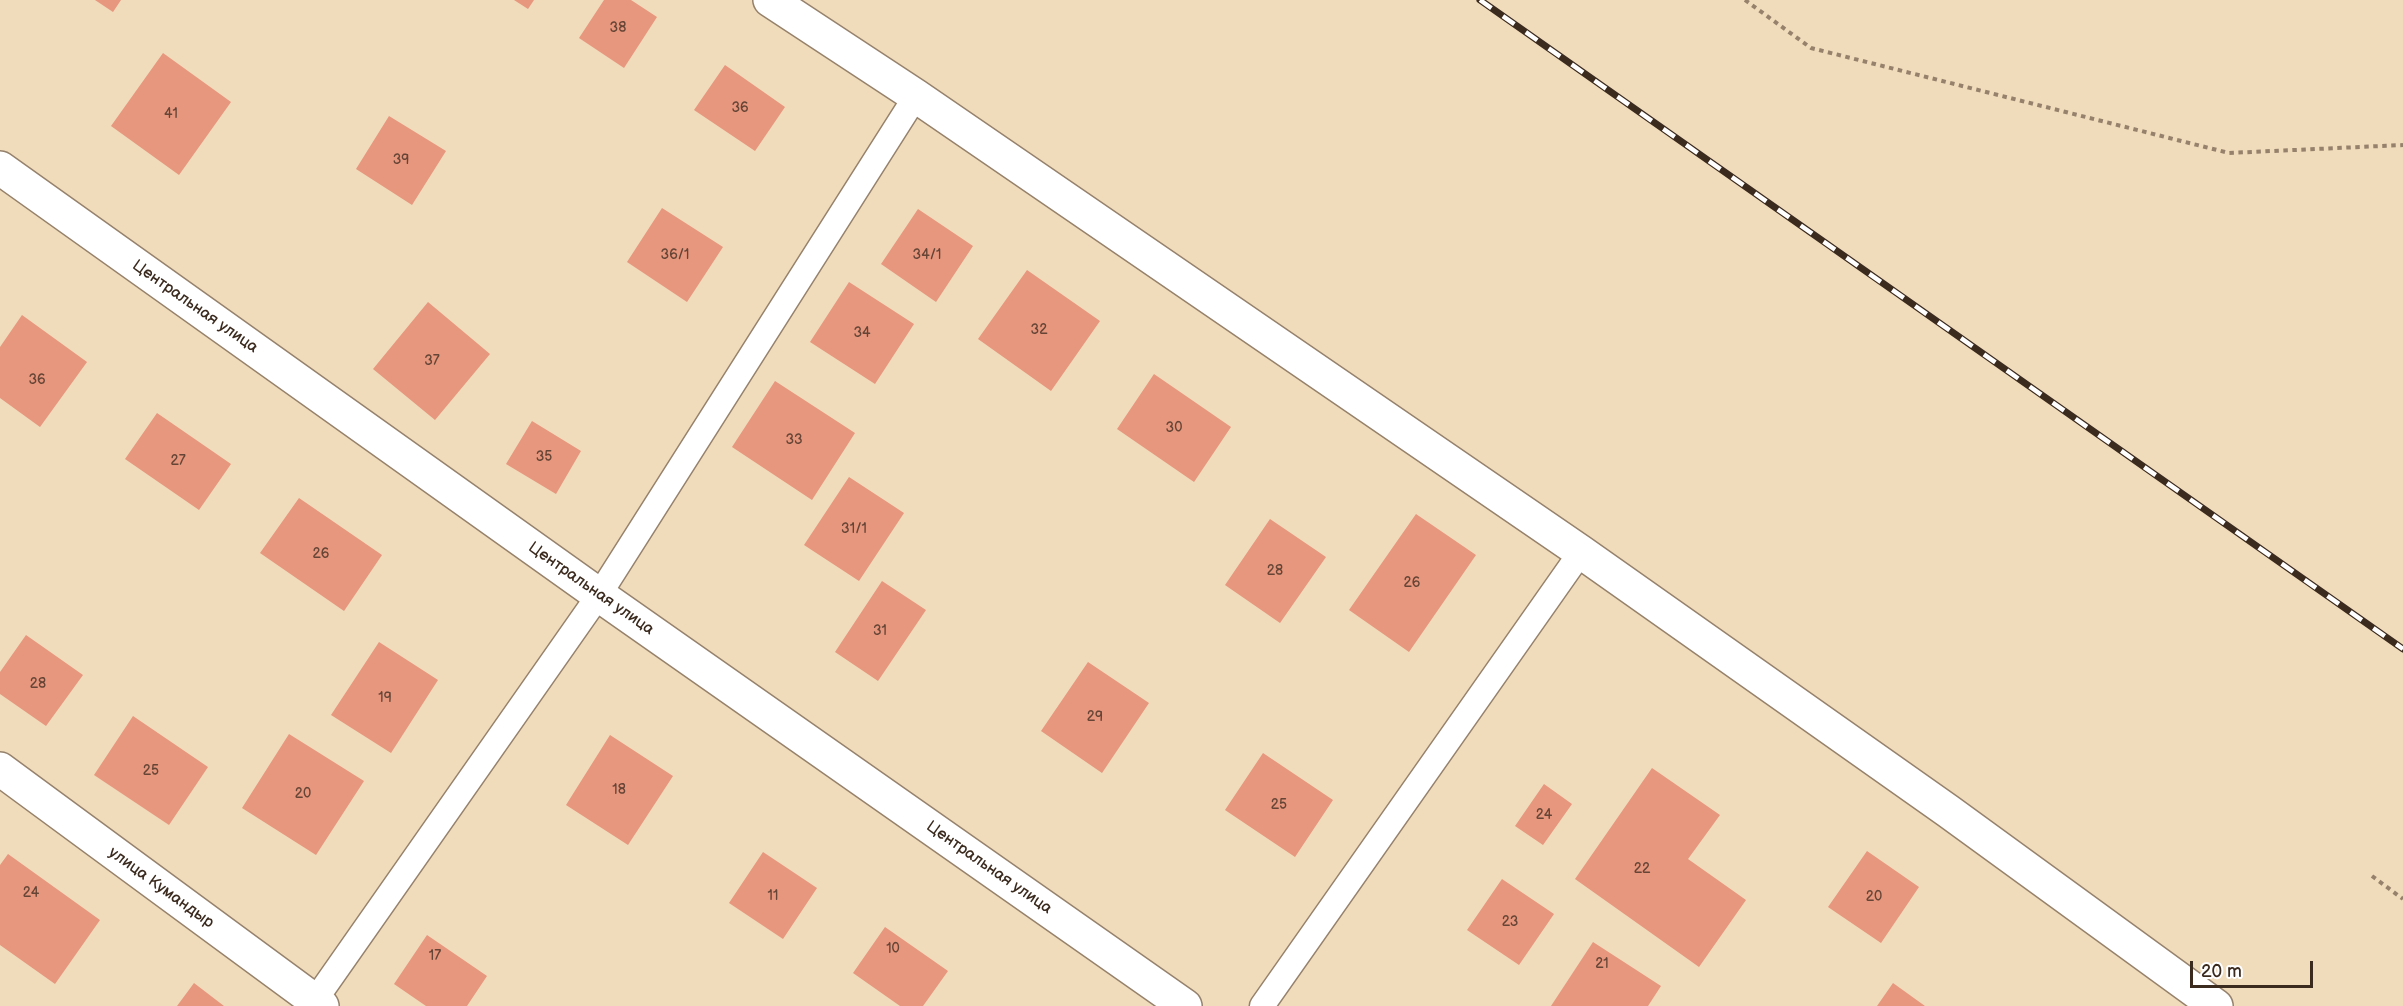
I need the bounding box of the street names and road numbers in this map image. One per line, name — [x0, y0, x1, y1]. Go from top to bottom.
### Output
street label: Центральная улица — [128, 256, 262, 358]
street label: Центральная улица — [524, 538, 658, 640]
street label: Центральная улица — [922, 817, 1056, 919]
street label: улица Кумандыр — [105, 843, 217, 933]

